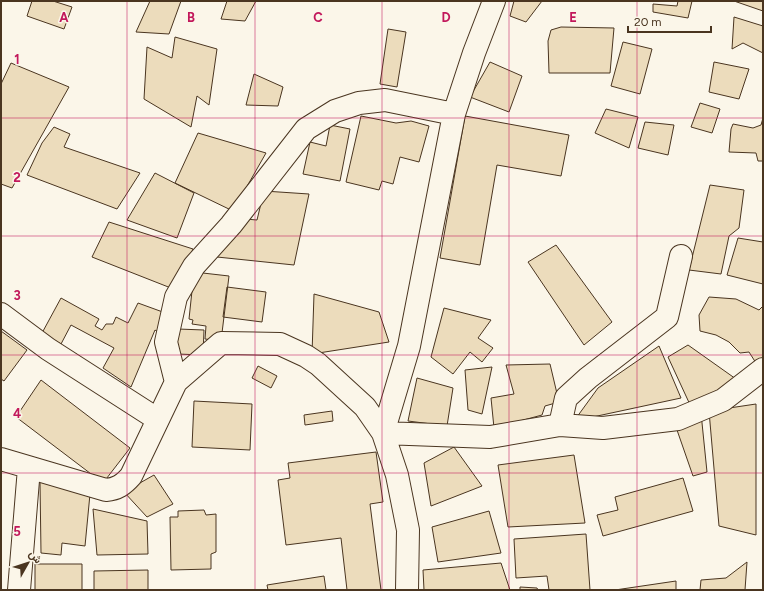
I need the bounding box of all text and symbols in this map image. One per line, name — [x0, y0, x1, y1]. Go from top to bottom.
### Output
scale bar — [628, 8, 711, 34]
text: A — [59, 10, 69, 25]
text: B — [187, 10, 195, 25]
text: C — [313, 10, 323, 25]
text: D — [441, 10, 451, 25]
text: E — [569, 10, 577, 25]
text: 20 m — [634, 15, 662, 29]
text: 1 — [14, 52, 20, 67]
text: 2 — [13, 170, 21, 185]
text: 3 — [13, 288, 21, 303]
text: 4 — [13, 406, 21, 421]
text: 5 — [13, 524, 21, 539]
north arrow — [8, 543, 48, 583]
text: ش — [26, 548, 45, 566]

